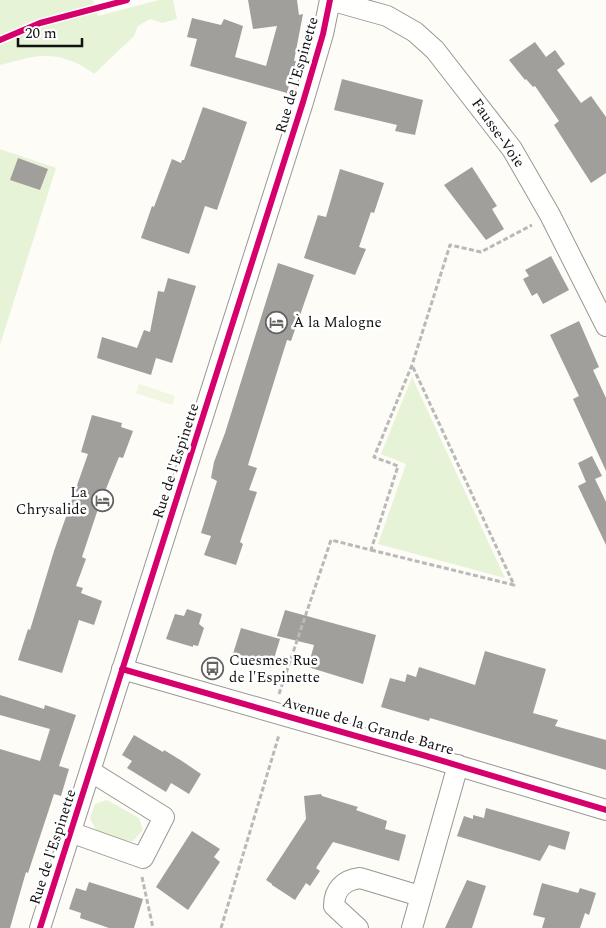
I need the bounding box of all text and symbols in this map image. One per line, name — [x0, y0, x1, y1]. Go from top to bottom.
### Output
street label: Rue de l'Espinette — [269, 14, 325, 136]
scale bar — [18, 15, 81, 47]
text: 20 m — [25, 22, 57, 45]
street label: Fausse-Voie — [466, 94, 530, 172]
hotel icon: À la Malogne — [265, 310, 289, 334]
place label: À la Malogne — [293, 311, 382, 334]
street label: Rue de l'Espinette — [146, 400, 206, 522]
place label: La Chrysalide — [16, 481, 88, 521]
hotel icon: La Chrysalide — [91, 489, 115, 513]
place label: Cuesmes Rue de l'Espinette — [229, 649, 320, 689]
bus stop icon: Cuesmes Rue de l'Espinette — [201, 657, 225, 681]
street label: Avenue de la Grande Barre — [279, 690, 457, 762]
street label: Rue de l'Espinette — [23, 786, 83, 908]

